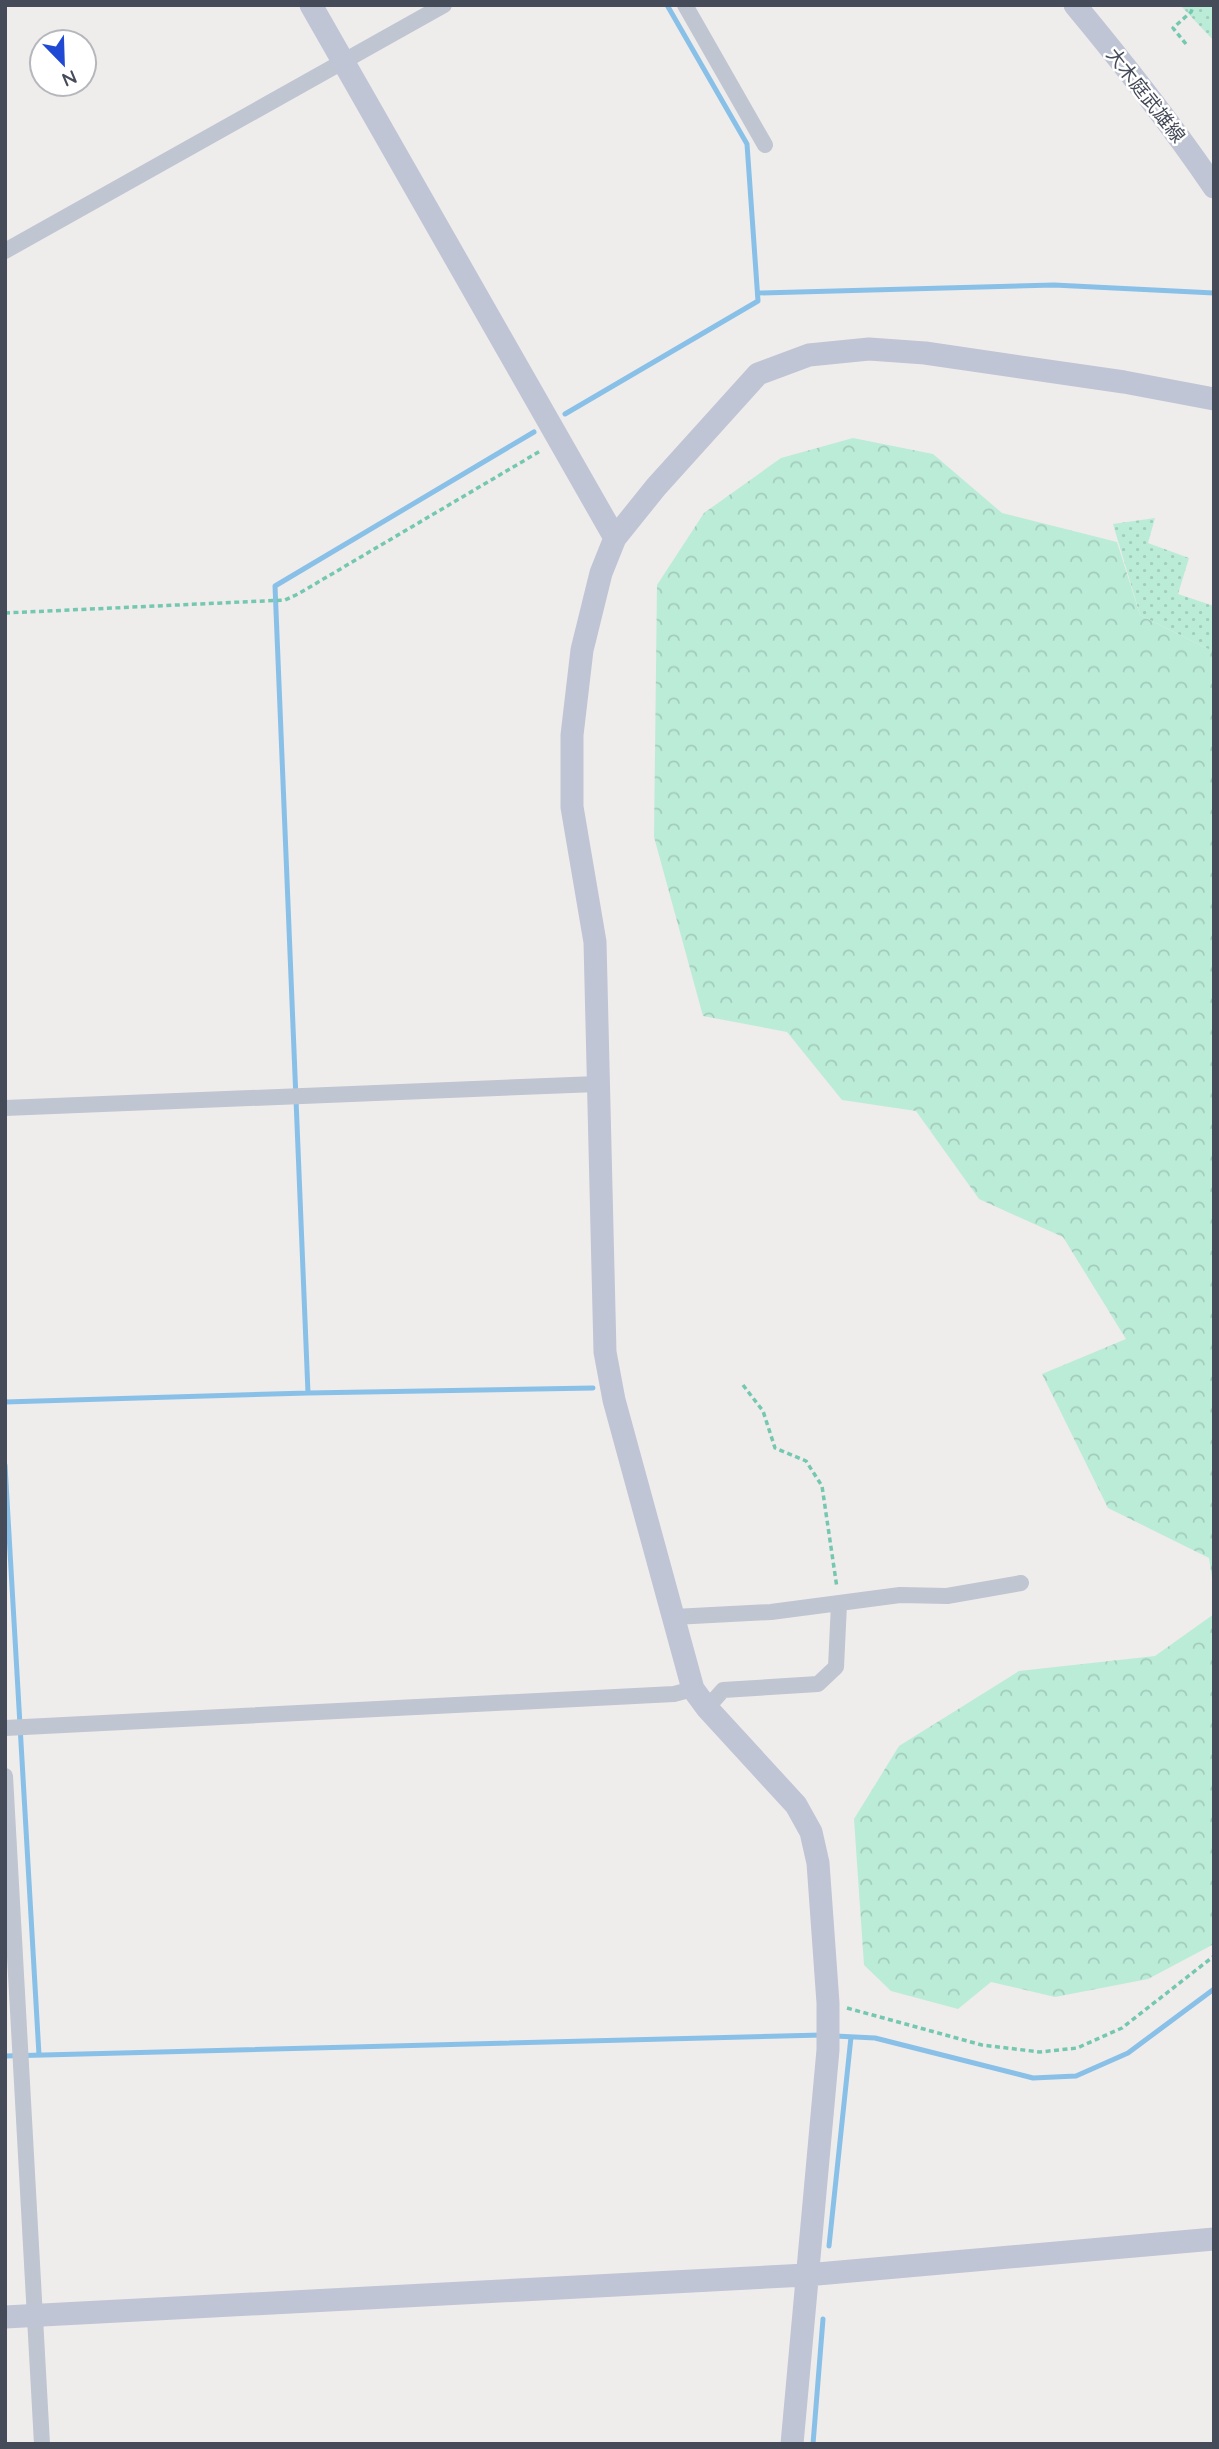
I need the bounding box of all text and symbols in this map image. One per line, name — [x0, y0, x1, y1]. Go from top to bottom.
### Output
north arrow — [28, 28, 98, 98]
street label: 大木庭武雄線 — [1101, 43, 1191, 147]
text: N — [59, 65, 81, 92]

